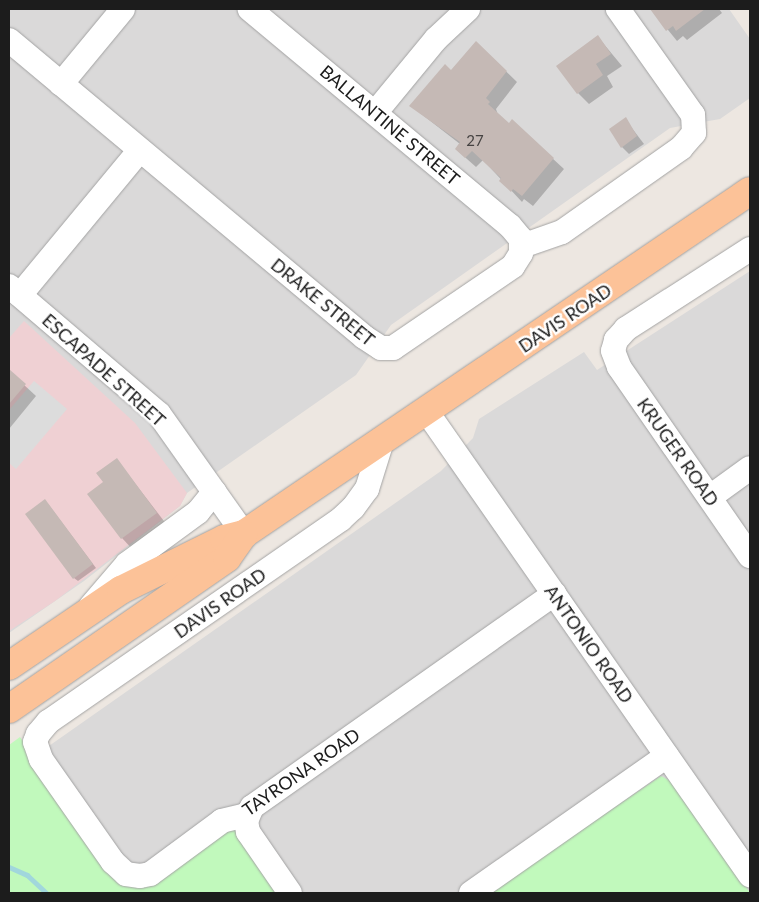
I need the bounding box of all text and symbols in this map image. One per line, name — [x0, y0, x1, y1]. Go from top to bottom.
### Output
street label: BALLANTINE STREET — [316, 60, 464, 190]
house number: 27 — [466, 132, 484, 150]
street label: DRAKE STREET — [267, 254, 379, 350]
street label: DAVIS ROAD — [515, 279, 615, 357]
street label: ESCAPADE STREET — [38, 309, 170, 431]
street label: KRUGER ROAD — [633, 394, 723, 510]
street label: DAVIS ROAD — [170, 563, 270, 643]
street label: ANTONIO ROAD — [540, 581, 638, 707]
street label: TAYRONA ROAD — [238, 723, 364, 821]

